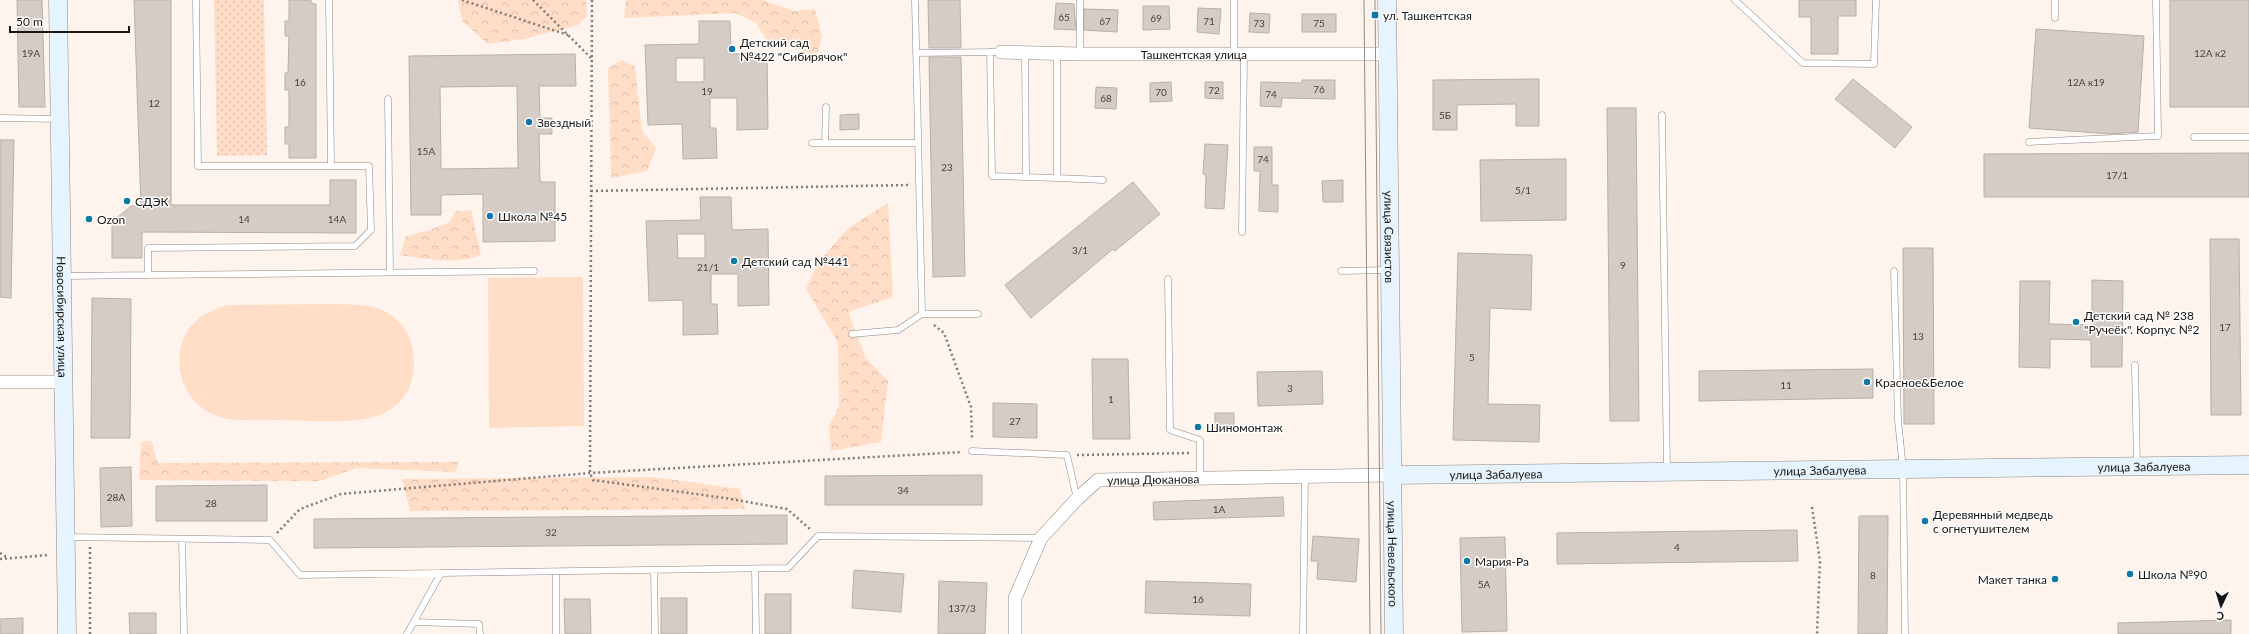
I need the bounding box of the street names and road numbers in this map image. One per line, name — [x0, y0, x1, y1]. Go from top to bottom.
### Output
street label: Ташкентская улица — [1141, 47, 1247, 62]
street label: улица Связистов — [1382, 191, 1398, 283]
street label: Новосибирская улица — [54, 256, 71, 378]
street label: улица Забалуева — [2097, 458, 2191, 474]
street label: улица Забалуева — [1773, 462, 1867, 478]
street label: улица Забалуева — [1449, 466, 1543, 482]
street label: улица Дюканова — [1107, 471, 1200, 487]
street label: улица Невельского — [1385, 501, 1401, 607]

